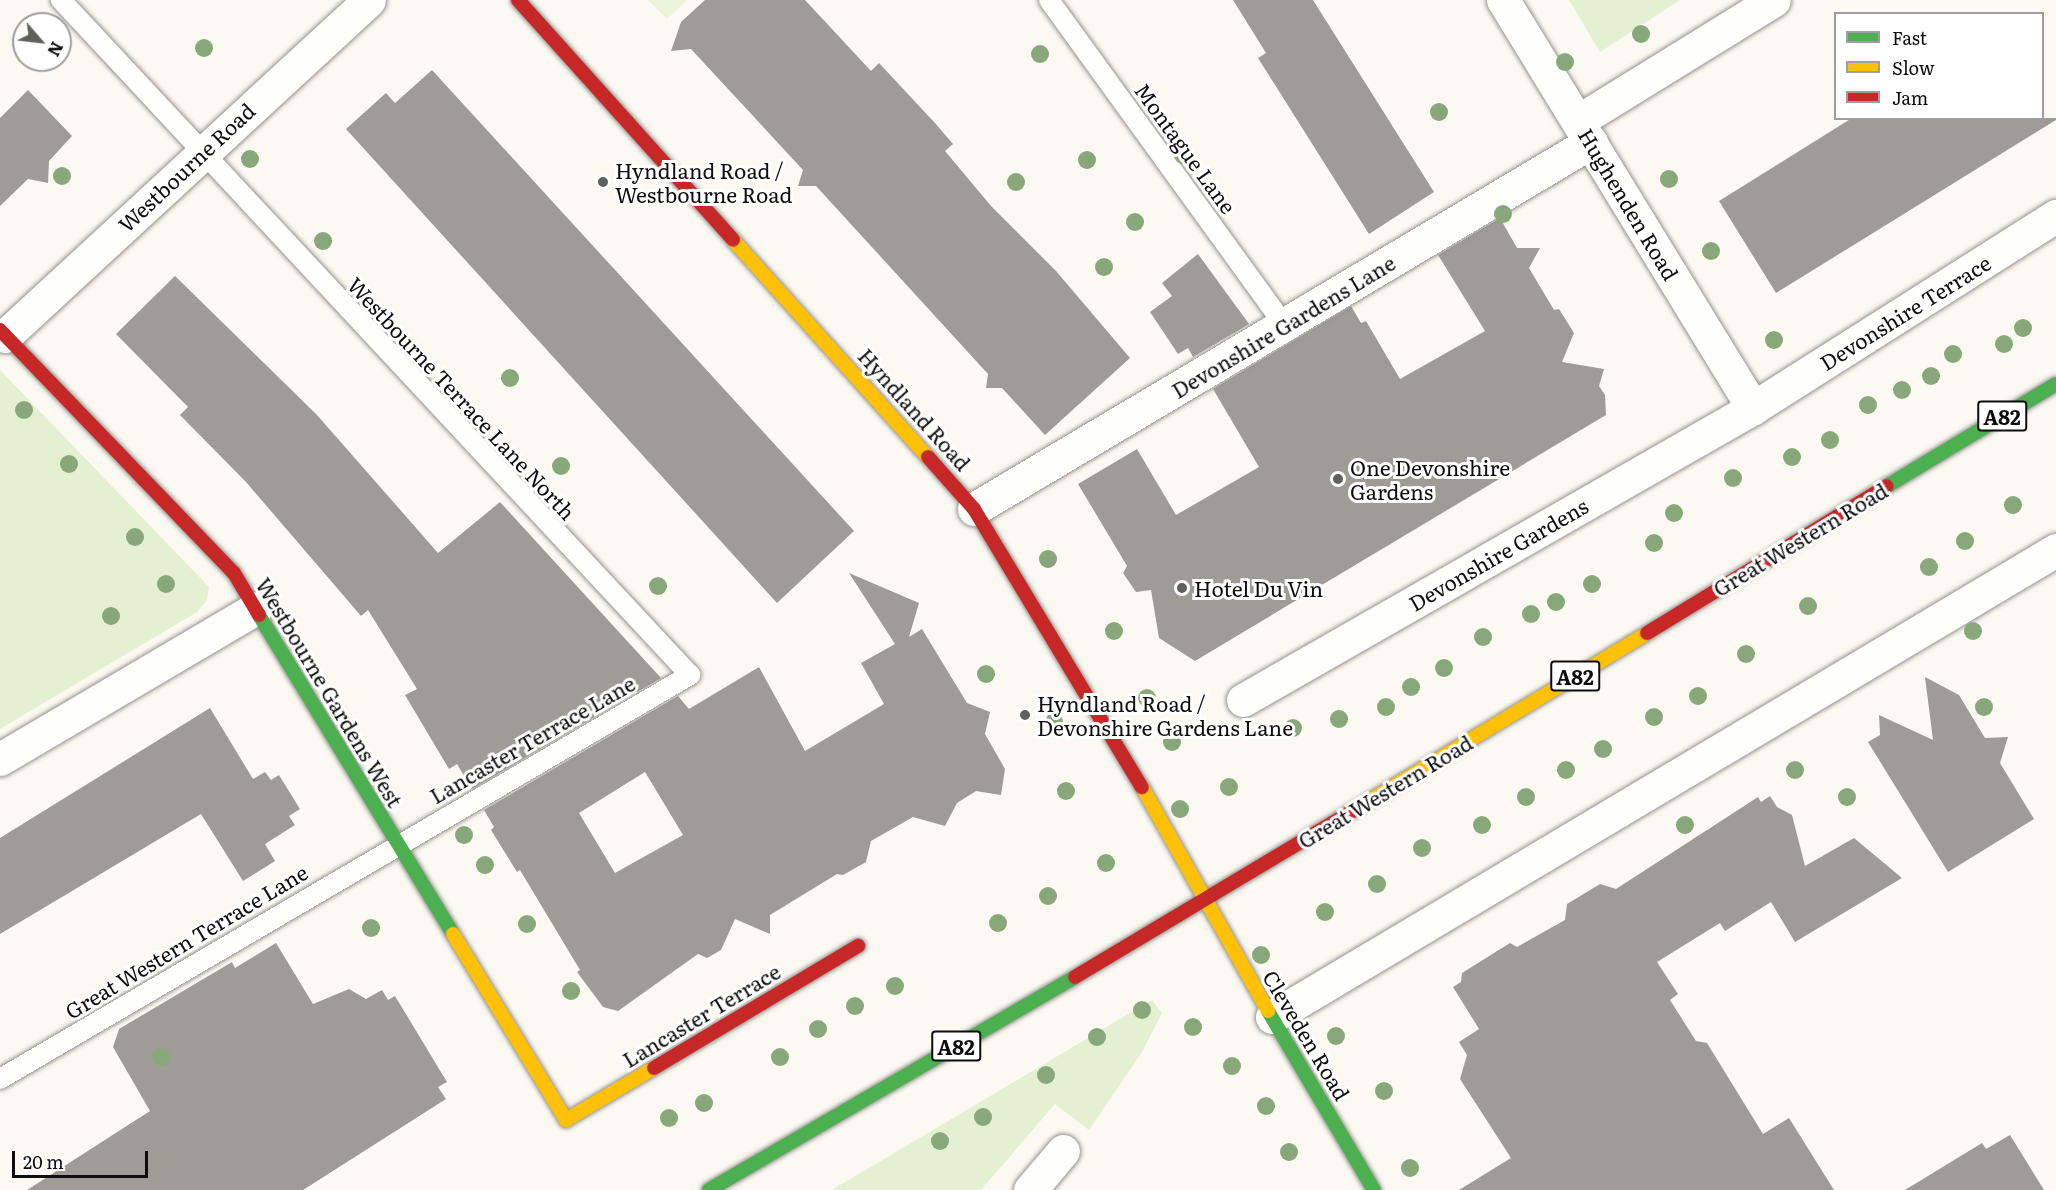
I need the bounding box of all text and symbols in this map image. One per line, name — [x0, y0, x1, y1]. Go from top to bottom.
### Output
north arrow — [12, 12, 72, 72]
legend — [1834, 12, 2044, 120]
text: Fast — [1892, 24, 1927, 51]
text: N — [42, 38, 70, 61]
text: Slow — [1892, 54, 1934, 81]
street label: Montague Lane — [1130, 78, 1242, 218]
text: Jam — [1892, 84, 1928, 111]
street label: Westbourne Road — [113, 97, 259, 237]
street label: Hughenden Road — [1574, 124, 1684, 284]
place label: Hyndland Road / Westbourne Road — [615, 157, 792, 207]
marker: Hyndland Road / Westbourne Road — [596, 175, 610, 189]
street label: Devonshire Gardens Lane — [1167, 249, 1399, 403]
street label: Devonshire Terrace — [1815, 249, 1995, 375]
street label: Westbourne Terrace Lane North — [343, 272, 581, 524]
street label: Hyndland Road — [854, 343, 976, 475]
road number: A82 — [1976, 399, 2028, 433]
place label: One Devonshire Gardens — [1350, 454, 1510, 504]
marker: One Devonshire Gardens — [1331, 472, 1345, 486]
street label: Great Western Road — [1708, 477, 1892, 601]
street label: Devonshire Gardens — [1404, 492, 1592, 616]
street label: Westbourne Gardens West — [251, 573, 409, 811]
place label: Hotel Du Vin — [1194, 575, 1323, 601]
marker: Hotel Du Vin — [1175, 581, 1189, 595]
road number: A82 — [1550, 659, 1600, 693]
street label: Lancaster Terrace Lane — [425, 670, 639, 808]
place label: Hyndland Road / Devonshire Gardens Lane — [1037, 690, 1293, 740]
marker: Hyndland Road / Devonshire Gardens Lane — [1018, 708, 1032, 722]
street label: Great Western Road — [1293, 729, 1477, 853]
street label: Great Western Terrace Lane — [60, 859, 312, 1023]
street label: Lancaster Terrace — [618, 958, 784, 1072]
street label: Cleveden Road — [1258, 965, 1356, 1105]
road number: A82 — [930, 1029, 982, 1063]
scale bar — [15, 1139, 152, 1177]
text: 20 m — [23, 1148, 64, 1175]

